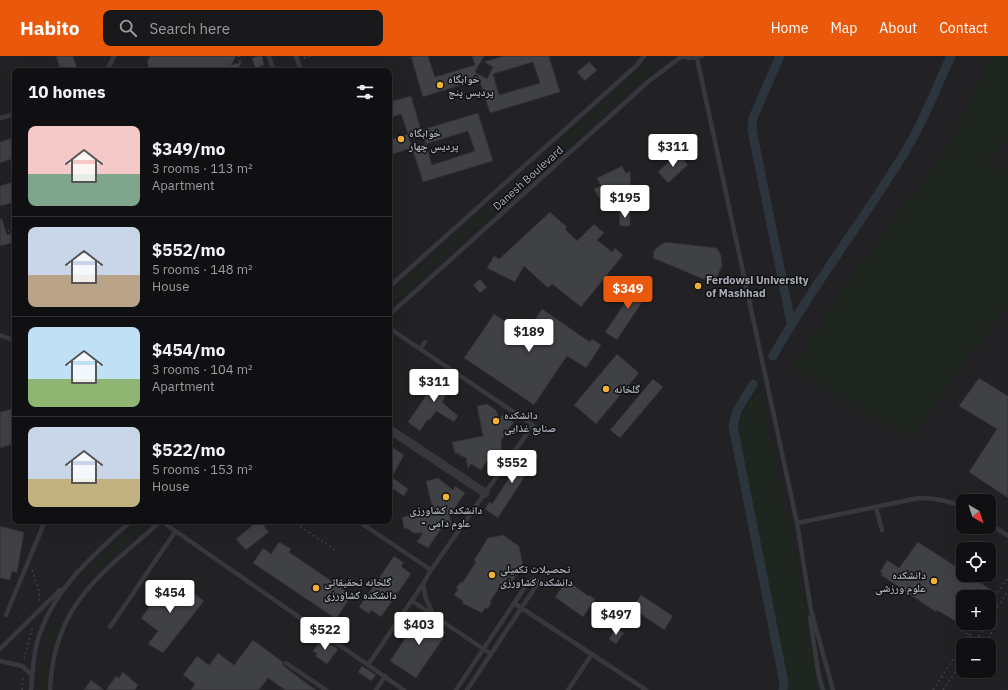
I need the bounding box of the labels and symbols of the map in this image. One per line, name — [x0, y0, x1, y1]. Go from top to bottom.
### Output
place label: خوابگاه پردیس پنج — [448, 72, 494, 100]
marker: خوابگاه پردیس پنج — [435, 80, 445, 90]
place label: خوابگاه پردیس چهار — [408, 126, 459, 154]
marker: خوابگاه پردیس چهار — [396, 134, 406, 144]
pin: $311 — [649, 134, 697, 168]
street label: Danesh Boulevard — [490, 143, 566, 213]
pin: $195 — [601, 185, 649, 219]
place label: Ferdowsi University of Mashhad — [706, 273, 809, 300]
pin: $349 — [604, 276, 652, 310]
marker: Ferdowsi University of Mashhad — [693, 281, 703, 291]
pin: $189 — [505, 319, 553, 353]
pin: $311 — [410, 369, 458, 403]
place label: گلخانه — [614, 382, 641, 396]
marker: گلخانه — [601, 384, 611, 394]
place label: دانشکده صنایع غذایی — [504, 408, 557, 436]
marker: دانشکده صنایع غذایی — [491, 416, 501, 426]
pin: $552 — [488, 450, 536, 484]
marker: دانشکده کشاورزی - علوم دامی — [441, 492, 451, 502]
north arrow — [956, 494, 996, 534]
place label: دانشکده کشاورزی - علوم دامی — [410, 503, 483, 531]
place label: تحصیلات تکمیلی دانشکده کشاورزی — [500, 562, 573, 590]
place label: دانشکده علوم ورزشی — [875, 568, 926, 596]
marker: تحصیلات تکمیلی دانشکده کشاورزی — [487, 570, 497, 580]
place label: گلخانه تحقیقاتی دانشکده کشاورزی — [324, 575, 397, 603]
marker: دانشکده علوم ورزشی — [929, 576, 939, 586]
pin: $454 — [146, 580, 194, 614]
marker: گلخانه تحقیقاتی دانشکده کشاورزی — [311, 583, 321, 593]
pin: $497 — [592, 602, 640, 636]
pin: $403 — [395, 612, 443, 646]
pin: $522 — [301, 617, 349, 651]

